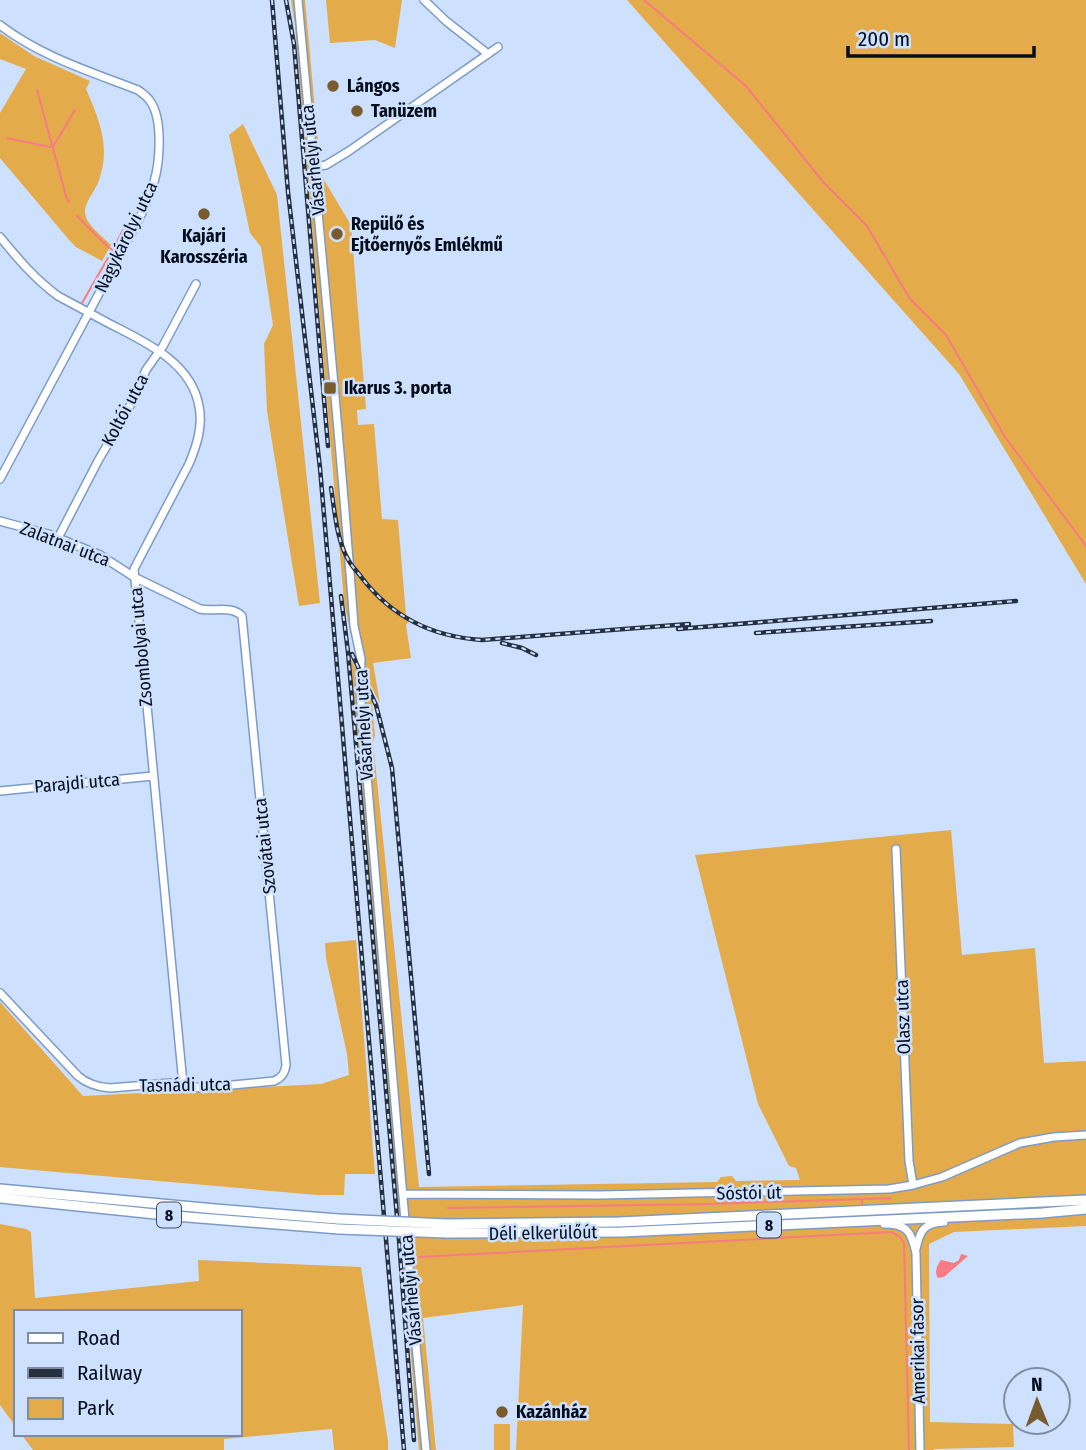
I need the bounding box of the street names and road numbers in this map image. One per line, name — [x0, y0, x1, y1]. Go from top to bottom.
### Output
street label: Vásárhelyi utca — [296, 104, 330, 216]
street label: Nagykárolyi utca — [90, 178, 162, 296]
street label: Koltói utca — [97, 370, 153, 450]
street label: Zalatnai utca — [17, 517, 113, 571]
street label: Zsombolyai utca — [125, 586, 157, 708]
street label: Vásárhelyi utca — [350, 669, 378, 781]
street label: Parajdi utca — [33, 768, 121, 798]
street label: Szovátai utca — [249, 797, 281, 895]
street label: Olasz utca — [891, 979, 915, 1055]
street label: Tasnádi utca — [139, 1073, 231, 1097]
street label: Sóstói út — [716, 1181, 782, 1205]
road number: 8 — [157, 1203, 181, 1228]
road number: 8 — [757, 1212, 781, 1238]
street label: Déli elkerülőút — [488, 1221, 598, 1245]
street label: Vásárhelyi utca — [395, 1234, 427, 1346]
street label: Amerikai fasor — [906, 1297, 930, 1404]

